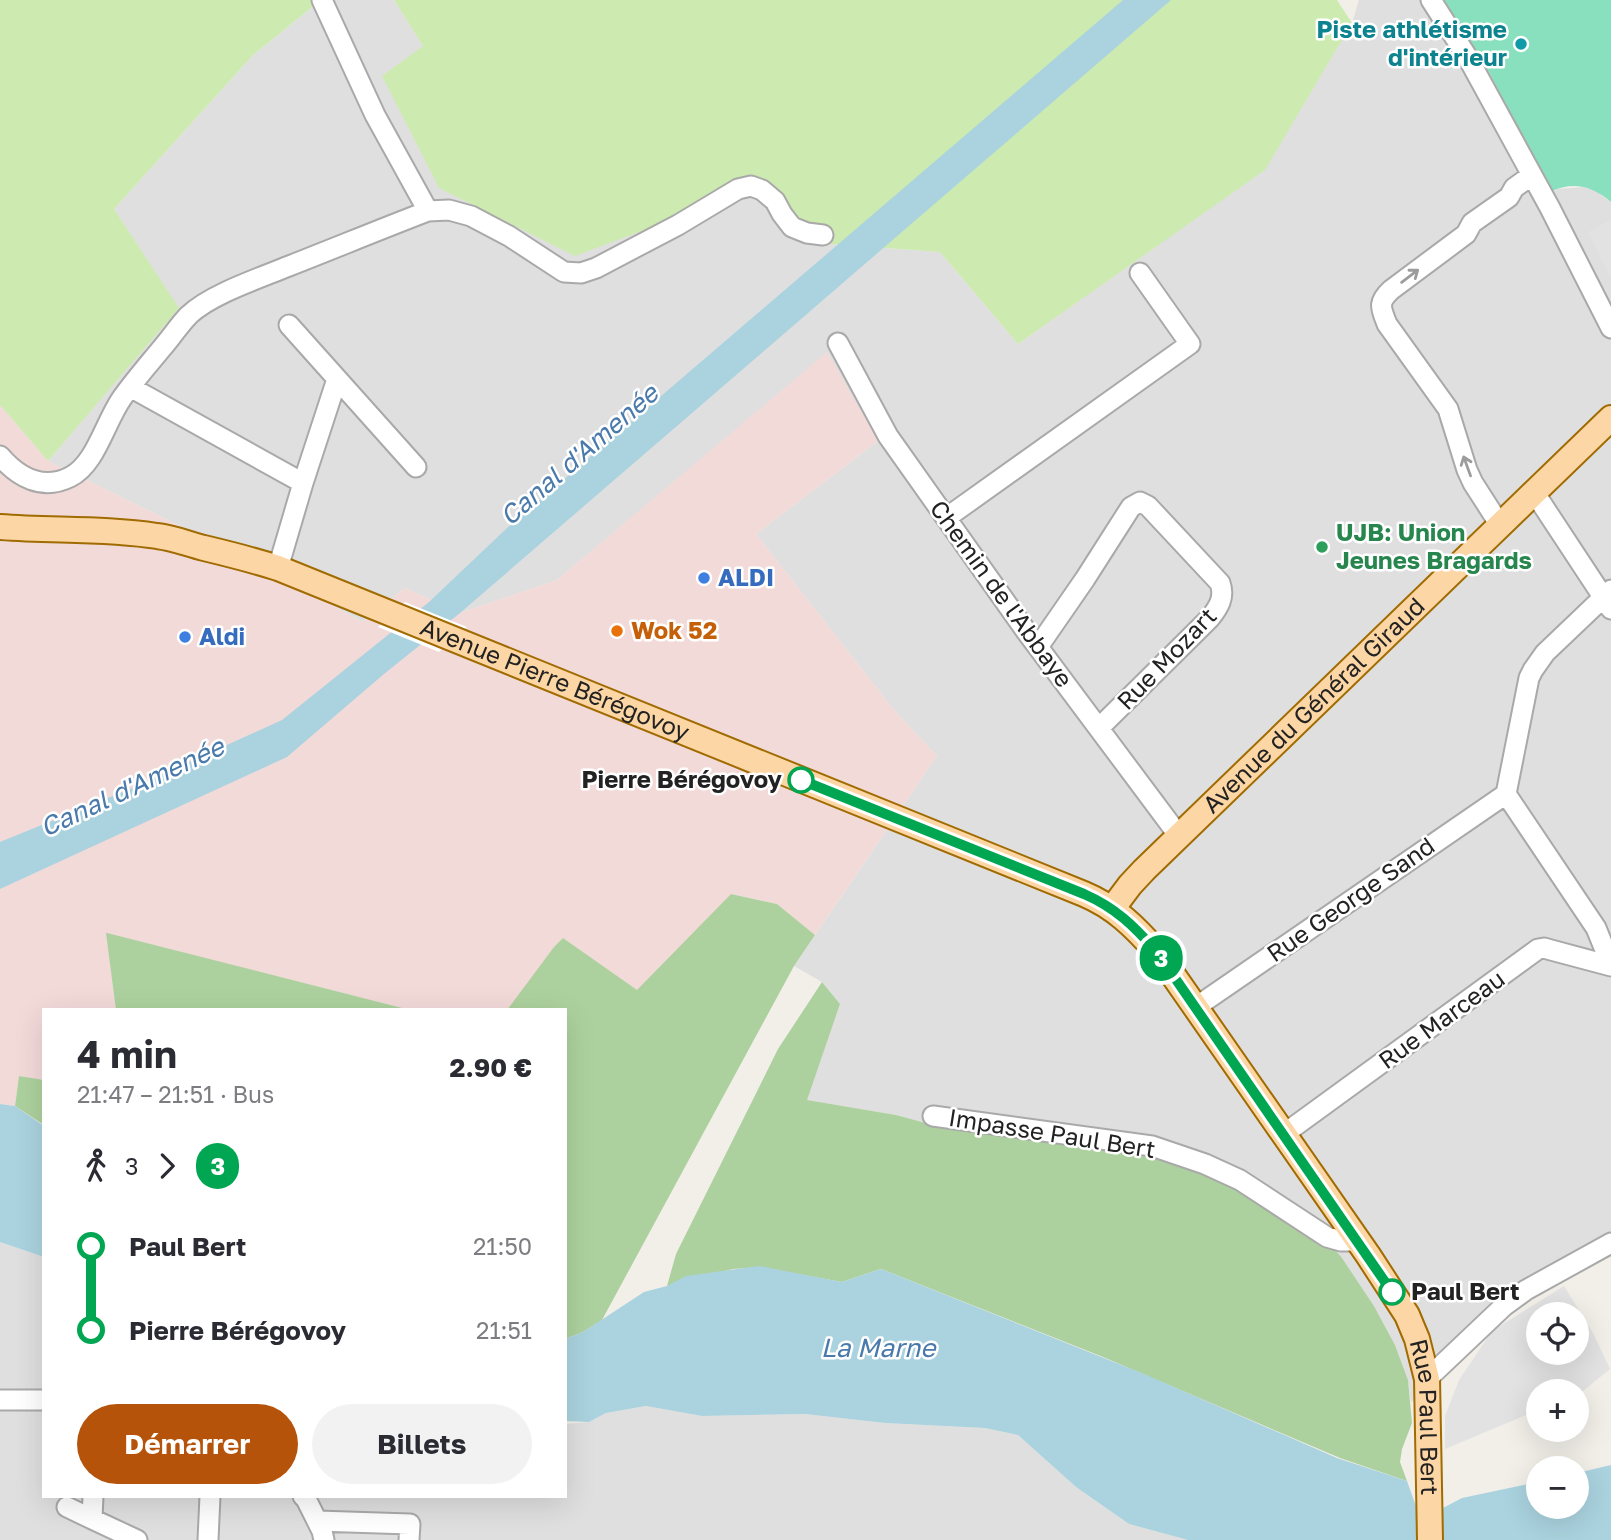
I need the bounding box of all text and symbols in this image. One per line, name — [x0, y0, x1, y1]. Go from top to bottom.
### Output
place label: Piste athlétisme d'intérieur — [1316, 14, 1507, 71]
marker: Piste athlétisme d'intérieur — [1513, 36, 1529, 52]
one-way arrow — [1401, 268, 1419, 283]
water label: Canal d'Amenée — [493, 376, 665, 532]
one-way arrow — [1460, 456, 1472, 478]
street label: Chemin de l'Abbaye — [925, 494, 1080, 692]
place label: UJB: Union Jeunes Bragards — [1336, 517, 1532, 574]
marker: UJB: Union Jeunes Bragards — [1314, 539, 1330, 555]
place label: ALDI — [718, 562, 774, 591]
marker: ALDI — [696, 570, 712, 586]
street label: Avenue du Général Giraud — [1196, 591, 1430, 818]
street label: Rue Mozart — [1110, 601, 1222, 715]
street label: Avenue Pierre Bérégovoy — [417, 611, 694, 746]
place label: Wok 52 — [631, 615, 717, 644]
place label: Aldi — [199, 621, 245, 650]
marker: Wok 52 — [609, 623, 625, 639]
marker: Aldi — [177, 629, 193, 645]
water label: Canal d'Amenée — [35, 730, 230, 843]
place label: Pierre Bérégovoy — [582, 764, 783, 793]
marker: Pierre Bérégovoy — [788, 767, 814, 793]
street label: Rue George Sand — [1261, 830, 1439, 967]
line badge: 3 — [1138, 935, 1184, 981]
text: 3 — [1154, 943, 1168, 972]
street label: Rue Marceau — [1372, 963, 1510, 1074]
text: 4 min — [77, 1031, 177, 1076]
text: 2.90 € — [450, 1052, 532, 1083]
text: 21:47 – 21:51 · Bus — [77, 1080, 274, 1108]
street label: Impasse Paul Bert — [947, 1102, 1158, 1163]
icon: walk — [77, 1147, 115, 1185]
icon: forward — [148, 1147, 186, 1185]
text: 3 — [210, 1151, 225, 1180]
text: 3 — [125, 1152, 138, 1180]
text: Paul Bert — [129, 1231, 247, 1262]
text: 21:50 — [473, 1232, 532, 1260]
place label: Paul Bert — [1411, 1276, 1519, 1305]
marker: Paul Bert — [1379, 1279, 1405, 1305]
map controls — [1526, 1302, 1589, 1519]
button: locate — [1526, 1302, 1589, 1365]
text: Pierre Bérégovoy — [129, 1315, 346, 1346]
text: 21:51 — [476, 1316, 532, 1344]
water label: La Marne — [821, 1332, 937, 1363]
street label: Rue Paul Bert — [1405, 1336, 1445, 1496]
button: + — [1526, 1379, 1589, 1442]
button: Démarrer — [77, 1404, 298, 1484]
button: Billets — [312, 1404, 532, 1484]
button: − — [1526, 1456, 1589, 1519]

